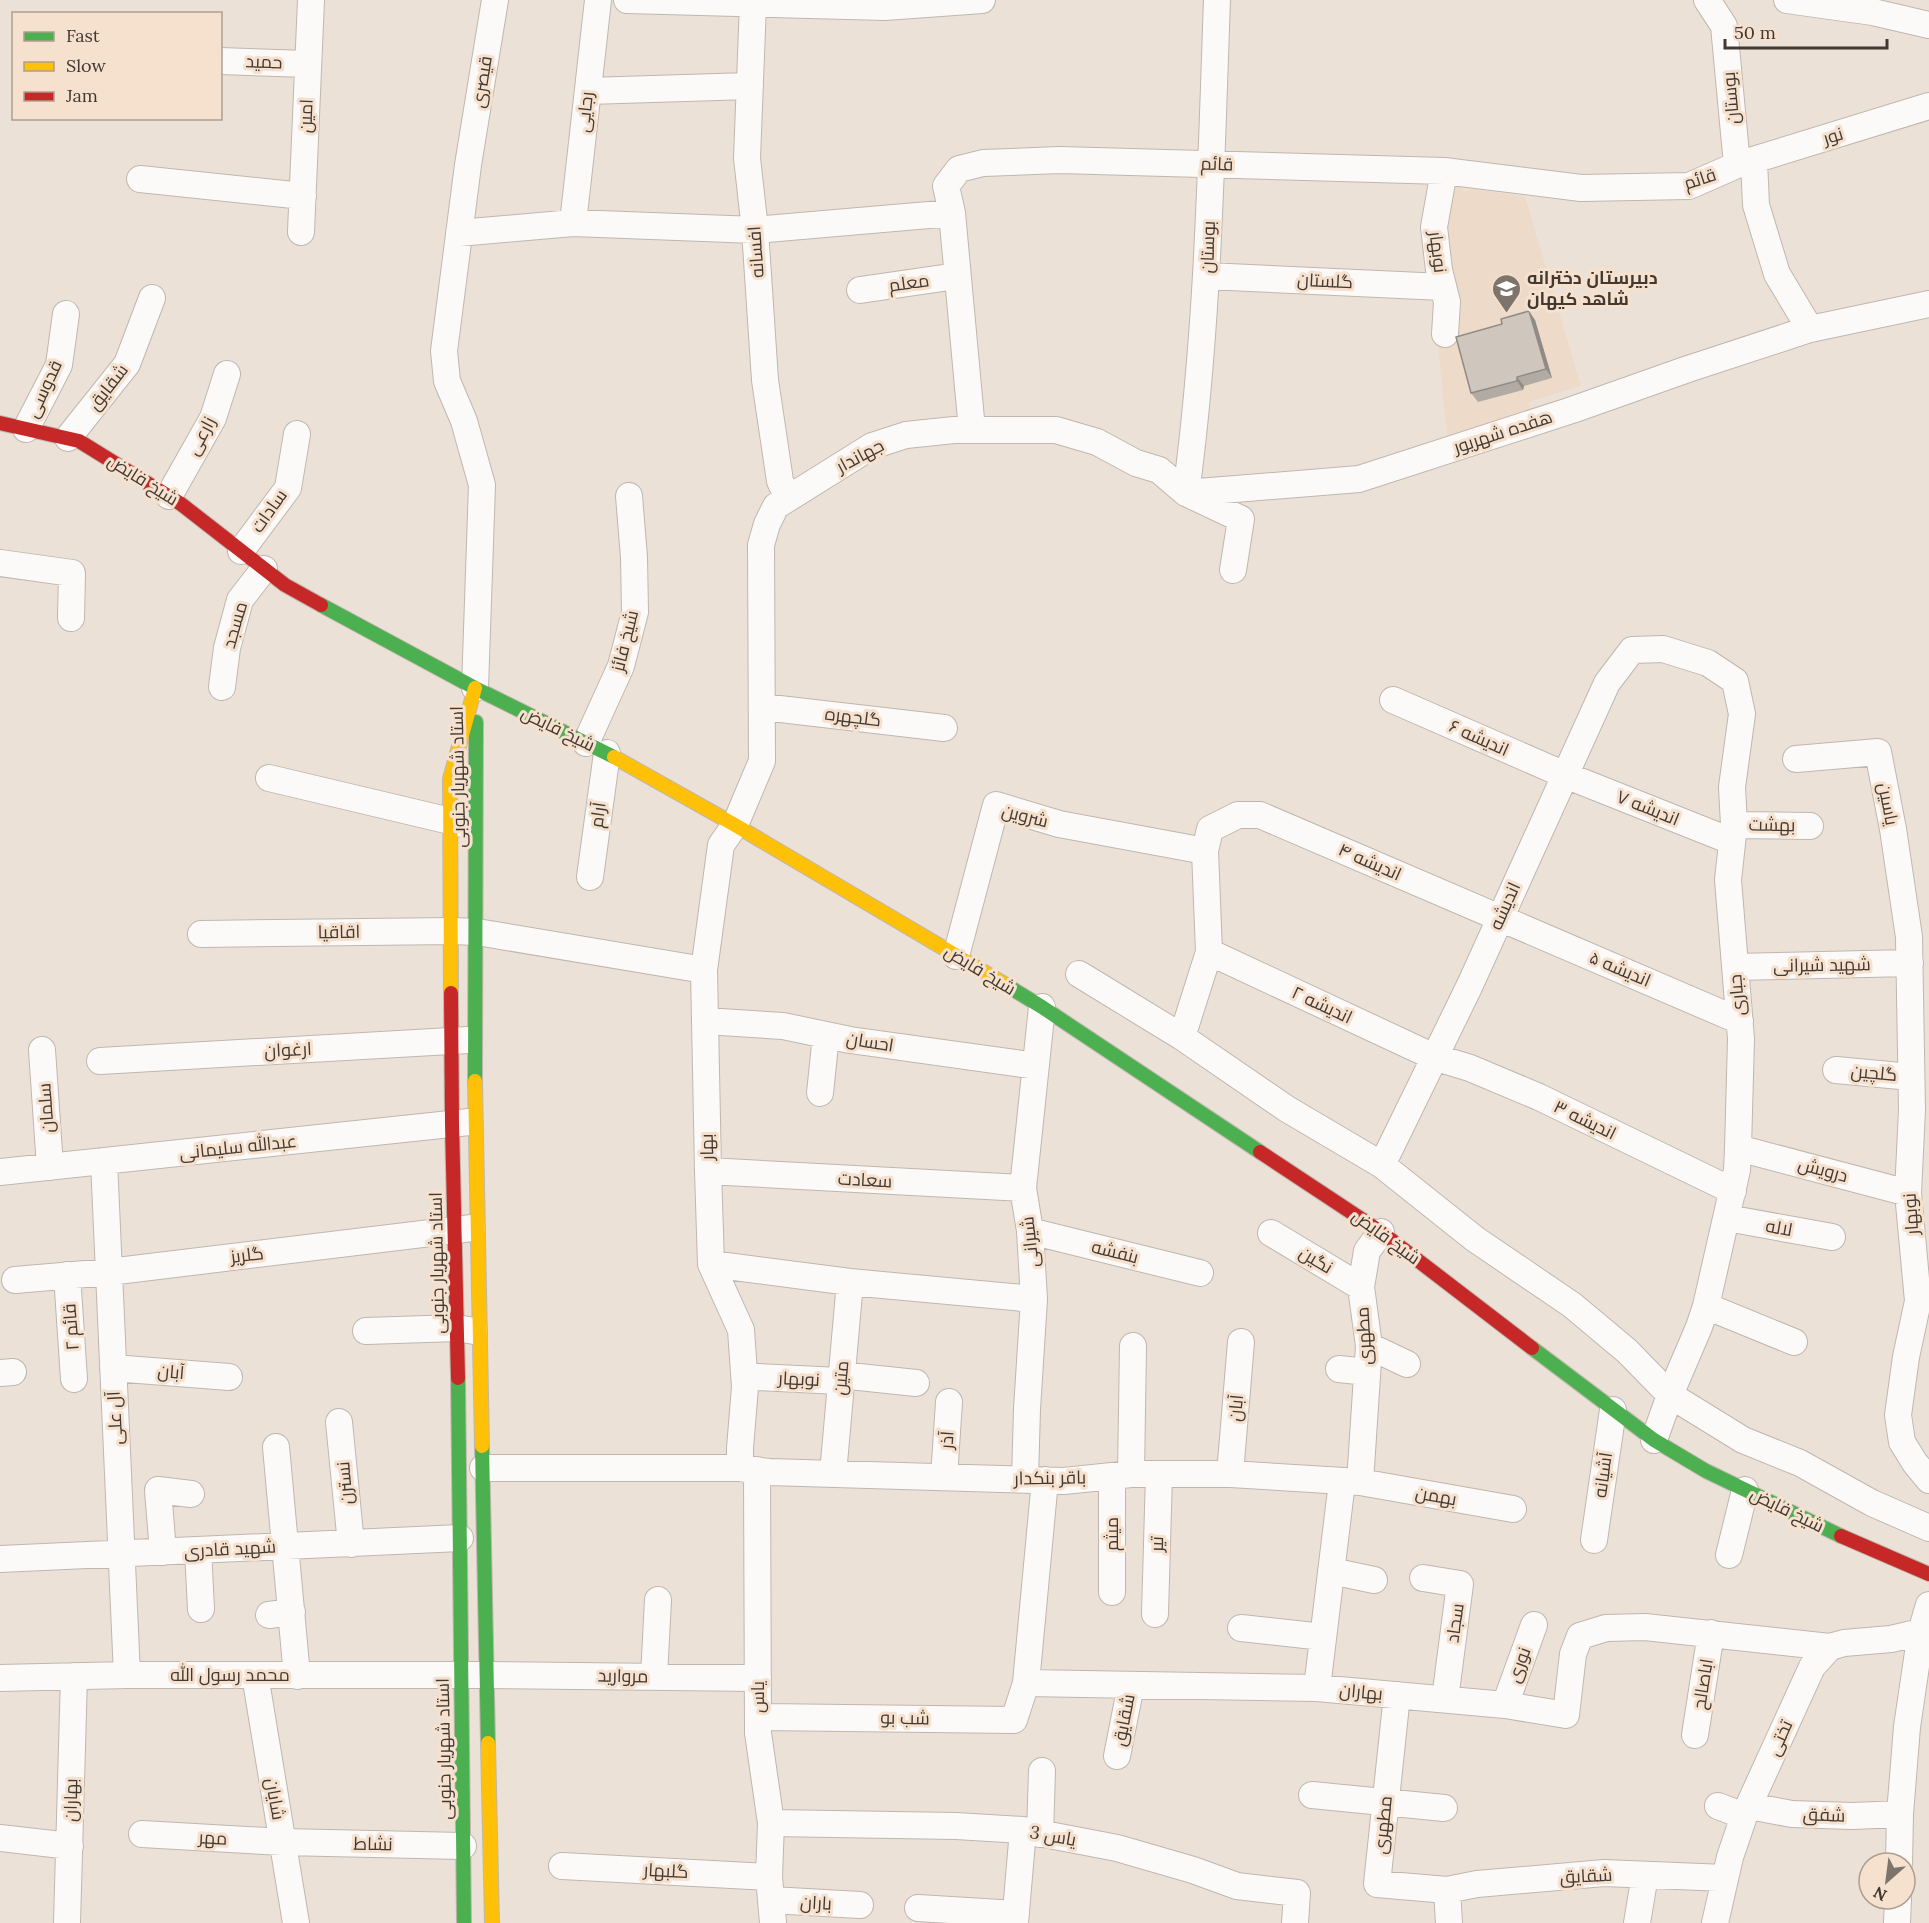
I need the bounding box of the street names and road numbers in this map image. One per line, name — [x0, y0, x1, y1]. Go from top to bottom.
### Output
street label: حمید — [245, 49, 283, 74]
street label: قیصری — [466, 54, 497, 110]
street label: بوستان — [1717, 71, 1744, 125]
street label: رجایی — [571, 90, 598, 133]
street label: امین — [293, 98, 318, 134]
street label: نور — [1819, 122, 1846, 150]
street label: قائم — [1200, 151, 1234, 177]
street label: قائم — [1681, 163, 1719, 195]
street label: بوستان — [1195, 220, 1220, 274]
street label: افسانه — [742, 225, 769, 279]
street label: نوبهار — [1424, 229, 1452, 274]
street label: معلم — [887, 268, 931, 298]
street label: گلستان — [1297, 268, 1353, 293]
street label: قدوسی — [20, 356, 67, 421]
street label: شقایق — [82, 359, 134, 415]
street label: هفده شهریور — [1449, 405, 1555, 459]
street label: زارعی — [181, 412, 220, 459]
street label: جهاندار — [831, 433, 888, 478]
street label: شیخ فایض — [103, 449, 183, 511]
street label: سادات — [245, 484, 292, 537]
street label: مسجد — [217, 599, 252, 651]
street label: شیخ فائز — [606, 608, 644, 675]
street label: شیخ فایض — [517, 701, 599, 757]
street label: گلچهره — [824, 702, 882, 732]
street label: استاد شهریار جنوبی — [445, 706, 470, 848]
street label: اندیشه ۶ — [1446, 714, 1513, 761]
street label: یاسین — [1873, 781, 1904, 827]
street label: اندیشه ۷ — [1613, 785, 1683, 831]
street label: شروین — [999, 799, 1051, 832]
street label: آرام — [584, 800, 612, 829]
street label: بهشت — [1748, 813, 1796, 836]
street label: اندیشه ۴ — [1335, 837, 1405, 886]
street label: اندیشه — [1484, 878, 1525, 933]
street label: اقاقیا — [317, 920, 360, 943]
street label: شیخ فایض — [940, 939, 1020, 1001]
street label: اندیشه ۵ — [1586, 945, 1654, 992]
street label: شهید شیرانی — [1773, 952, 1871, 977]
street label: جباری — [1723, 973, 1750, 1017]
street label: اندیشه ۲ — [1288, 981, 1356, 1029]
street label: احسان — [845, 1026, 895, 1057]
street label: ارغوان — [264, 1037, 312, 1062]
street label: گلچین — [1850, 1059, 1898, 1087]
street label: سلمان — [32, 1082, 59, 1134]
street label: اندیشه ۳ — [1550, 1095, 1620, 1145]
street label: عبدالله سلیمانی — [178, 1129, 298, 1164]
street label: بهار — [695, 1133, 718, 1162]
street label: درویش — [1796, 1152, 1850, 1187]
street label: سعادت — [837, 1167, 893, 1192]
street label: استاد شهریار جنوبی — [424, 1192, 449, 1334]
street label: نوبهار — [1898, 1192, 1924, 1237]
street label: شیخ فایض — [1347, 1204, 1425, 1270]
street label: لاله — [1764, 1214, 1794, 1241]
street label: شیرانی — [1015, 1215, 1044, 1269]
street label: بنفشه — [1089, 1235, 1141, 1268]
street label: گلریز — [228, 1241, 265, 1268]
street label: نگین — [1295, 1241, 1337, 1279]
street label: قائم ۲ — [57, 1303, 85, 1351]
street label: مطهری — [1350, 1306, 1377, 1366]
street label: آبان — [157, 1359, 186, 1384]
street label: متین — [828, 1360, 853, 1396]
street label: نوبهار — [776, 1366, 821, 1391]
street label: آل علی — [102, 1390, 127, 1445]
street label: آبان — [1223, 1393, 1248, 1422]
street label: آذر — [934, 1430, 959, 1451]
street label: آشیانه — [1588, 1451, 1617, 1499]
street label: نسترن — [331, 1461, 358, 1505]
street label: باقر بنکدار — [1013, 1465, 1086, 1490]
street label: بهمن — [1414, 1481, 1458, 1510]
street label: شیخ فایض — [1746, 1482, 1828, 1538]
street label: میثم — [1100, 1517, 1124, 1551]
street label: شهید قادری — [183, 1535, 277, 1562]
street label: تیر — [1145, 1536, 1168, 1553]
street label: سجاد — [1440, 1602, 1469, 1644]
street label: نوری — [1502, 1644, 1536, 1686]
street label: اباصالح — [1687, 1657, 1719, 1711]
street label: محمد رسول الله — [170, 1663, 290, 1686]
street label: مروارید — [597, 1664, 649, 1687]
street label: استاد شهریار جنوبی — [431, 1678, 456, 1820]
street label: بهاران — [1338, 1678, 1384, 1705]
street label: یاس — [746, 1681, 769, 1713]
street label: شقایق — [1107, 1692, 1141, 1748]
street label: شب بو — [880, 1706, 930, 1729]
street label: تختی — [1762, 1716, 1798, 1759]
street label: شایان — [260, 1776, 290, 1822]
street label: بهاران — [59, 1778, 82, 1822]
street label: مطهری — [1368, 1795, 1397, 1855]
street label: شفق — [1802, 1802, 1846, 1828]
street label: یاس 3 — [1028, 1820, 1078, 1851]
street label: مهر — [197, 1825, 228, 1850]
street label: نشاط — [353, 1832, 393, 1855]
street label: گلبهار — [642, 1858, 689, 1883]
street label: شقایق — [1559, 1863, 1613, 1889]
street label: باران — [800, 1890, 832, 1915]

